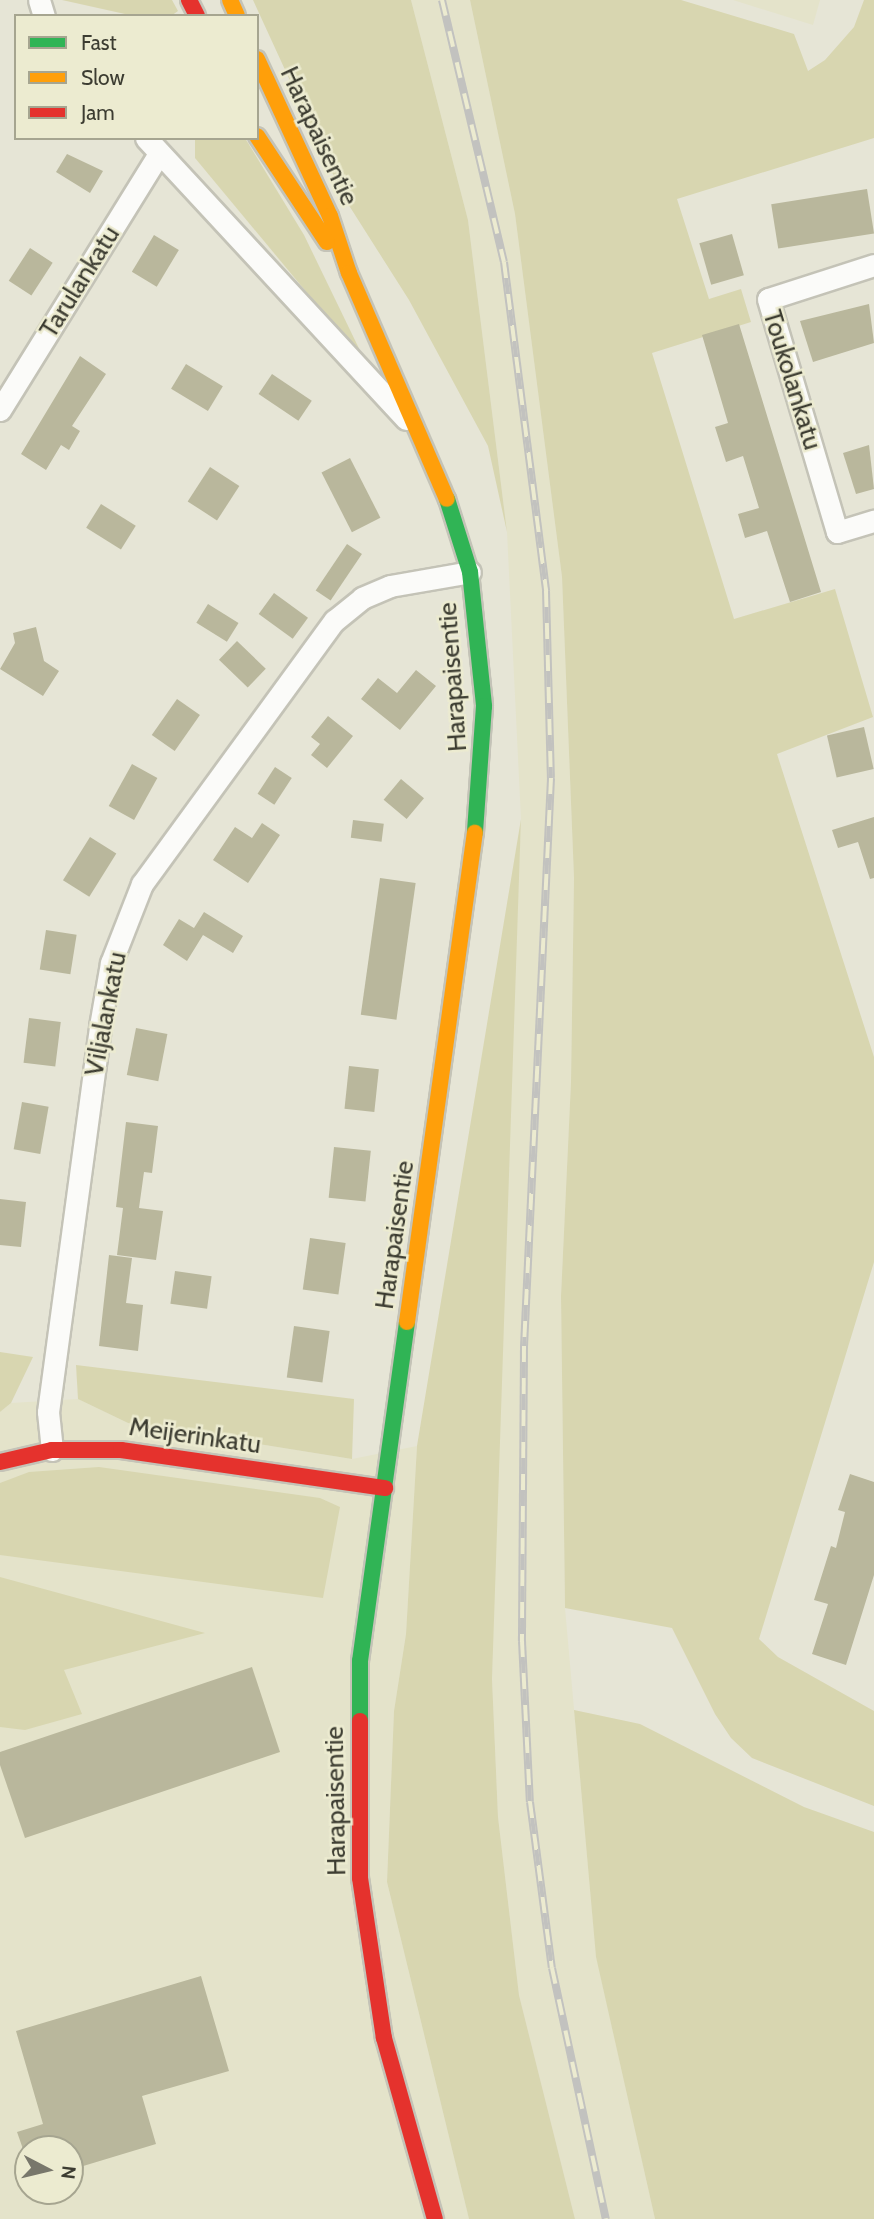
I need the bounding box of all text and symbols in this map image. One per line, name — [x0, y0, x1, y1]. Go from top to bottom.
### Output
legend — [14, 14, 259, 140]
text: Fast — [81, 30, 117, 55]
street label: Harapaisentie — [273, 62, 365, 210]
text: Slow — [81, 65, 125, 90]
text: Jam — [81, 100, 115, 125]
street label: Tarulankatu — [33, 220, 127, 344]
street label: Toukolankatu — [756, 306, 828, 454]
street label: Harapaisentie — [432, 601, 474, 753]
street label: Viljalankatu — [79, 949, 133, 1079]
street label: Harapaisentie — [369, 1159, 421, 1311]
street label: Meijerinkatu — [127, 1411, 263, 1461]
street label: Harapaisentie — [319, 1726, 353, 1876]
north arrow — [14, 2135, 84, 2205]
text: N — [56, 2164, 81, 2180]

